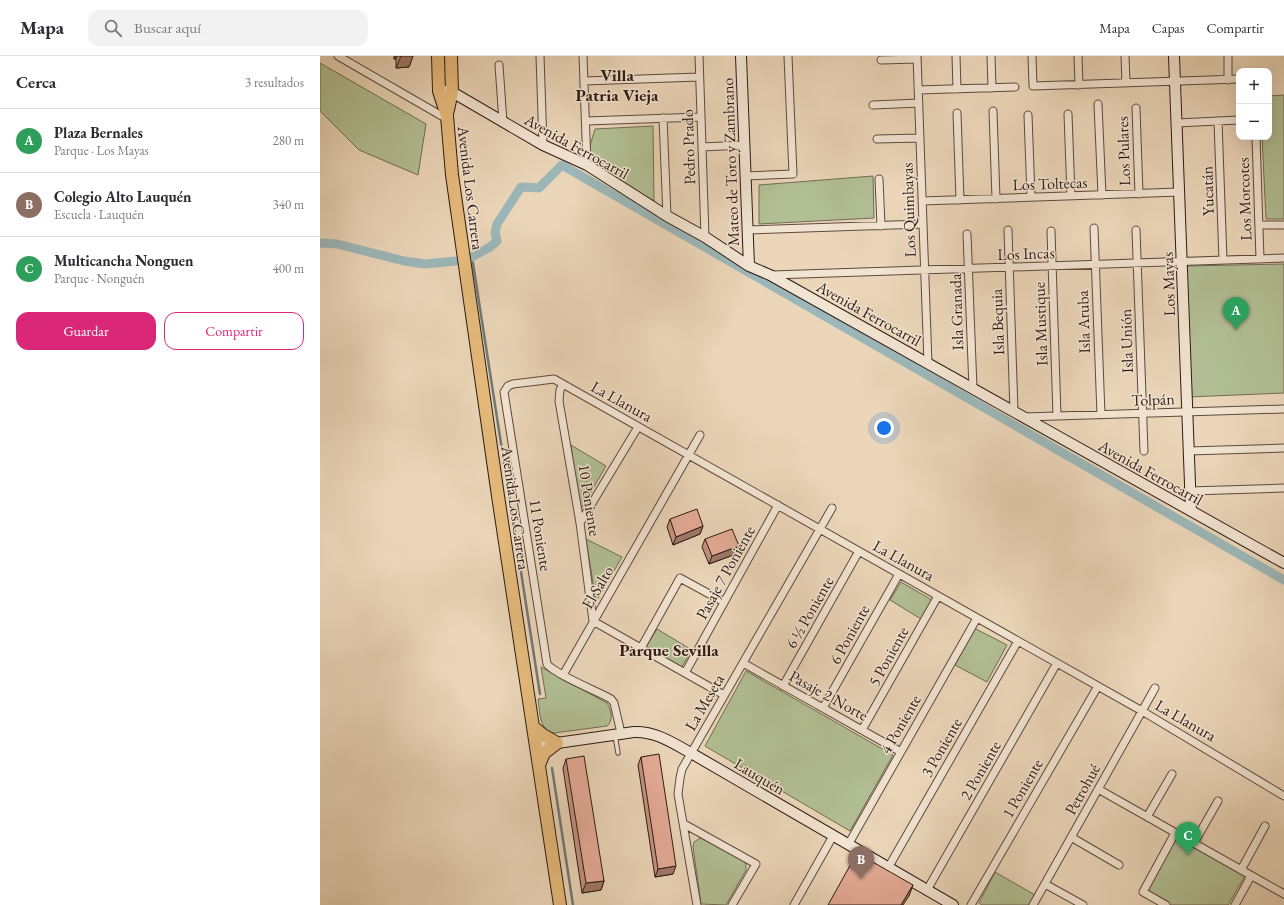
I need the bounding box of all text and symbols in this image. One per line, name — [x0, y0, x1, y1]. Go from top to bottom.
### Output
search box — [88, 10, 368, 46]
text: Mapa — [20, 15, 64, 40]
icon: search — [102, 17, 124, 39]
text: Buscar aquí — [134, 18, 201, 37]
text: Mapa — [1099, 19, 1130, 37]
text: Capas — [1152, 19, 1184, 37]
text: Compartir — [1206, 19, 1264, 37]
district label: Villa Patria Vieja — [576, 64, 659, 106]
map controls — [1236, 68, 1272, 140]
button: + — [1236, 68, 1272, 104]
text: Cerca — [16, 71, 56, 93]
text: 3 resultados — [245, 74, 304, 91]
street label: Mateo de Toro y Zambrano — [717, 77, 744, 247]
button: − — [1236, 104, 1272, 140]
street label: Avenida Ferrocarril — [520, 109, 633, 184]
street label: Pedro Prado — [677, 109, 700, 185]
street label: Los Pulares — [1112, 116, 1135, 186]
text: Plaza Bernales — [54, 123, 143, 142]
street label: Avenida Los Carrera — [452, 124, 489, 252]
text: A — [24, 132, 34, 149]
text: 280 m — [273, 132, 304, 149]
text: Parque · Los Mayas — [54, 142, 149, 159]
street label: Los Morcotes — [1233, 157, 1256, 241]
street label: Los Quimbayas — [896, 162, 921, 258]
street label: Yucatán — [1196, 165, 1219, 216]
street label: Los Toltecas — [1012, 172, 1088, 195]
text: Colegio Alto Lauquén — [54, 187, 192, 206]
text: B — [25, 196, 33, 213]
text: 340 m — [273, 196, 304, 213]
text: Escuela · Lauquén — [54, 206, 144, 223]
street label: Los Incas — [997, 242, 1055, 265]
text: Multicancha Nonguen — [54, 251, 194, 270]
street label: Los Mayas — [1157, 251, 1180, 316]
text: C — [24, 260, 34, 277]
text: 400 m — [273, 260, 304, 277]
text: Parque · Nonguén — [54, 270, 145, 287]
street label: Isla Granada — [945, 273, 968, 351]
street label: Avenida Ferrocarril — [812, 276, 925, 351]
street label: Isla Mustique — [1029, 282, 1052, 366]
street label: Isla Bequia — [986, 288, 1009, 356]
street label: Isla Aruba — [1072, 289, 1095, 354]
pin: A — [1223, 297, 1249, 330]
street label: Isla Unión — [1115, 308, 1138, 374]
button: Guardar — [16, 312, 156, 350]
button: Compartir — [164, 312, 304, 350]
street label: La Llanura — [587, 376, 657, 427]
street label: Tolpán — [1131, 388, 1176, 411]
your location — [874, 418, 894, 438]
street label: Avenida Ferrocarril — [1094, 435, 1207, 510]
street label: Avenida Los Carrera — [496, 444, 535, 572]
street label: 10 Poniente — [573, 462, 606, 538]
street label: 11 Poniente — [524, 497, 557, 573]
street label: Pasaje 7 Poniente — [691, 522, 760, 623]
street label: La Llanura — [869, 535, 939, 586]
street label: El Salto — [577, 562, 618, 613]
street label: 6 ½ Poniente — [780, 572, 838, 652]
street label: 6 Poniente — [824, 601, 874, 668]
street label: 5 Poniente — [863, 623, 913, 690]
district label: Parque Sevilla — [619, 639, 719, 661]
street label: Pasaje 2 Norte — [786, 665, 872, 726]
street label: La Meseta — [680, 670, 729, 734]
street label: 4 Poniente — [875, 691, 926, 758]
street label: La Llanura — [1151, 695, 1221, 747]
street label: 3 Poniente — [916, 714, 967, 781]
street label: 2 Poniente — [955, 737, 1006, 804]
street label: Lauquén — [730, 753, 789, 800]
street label: 1 Poniente — [997, 755, 1048, 822]
street label: Petrohué — [1060, 760, 1105, 818]
pin: C — [1175, 822, 1201, 855]
pin: B — [848, 846, 874, 879]

